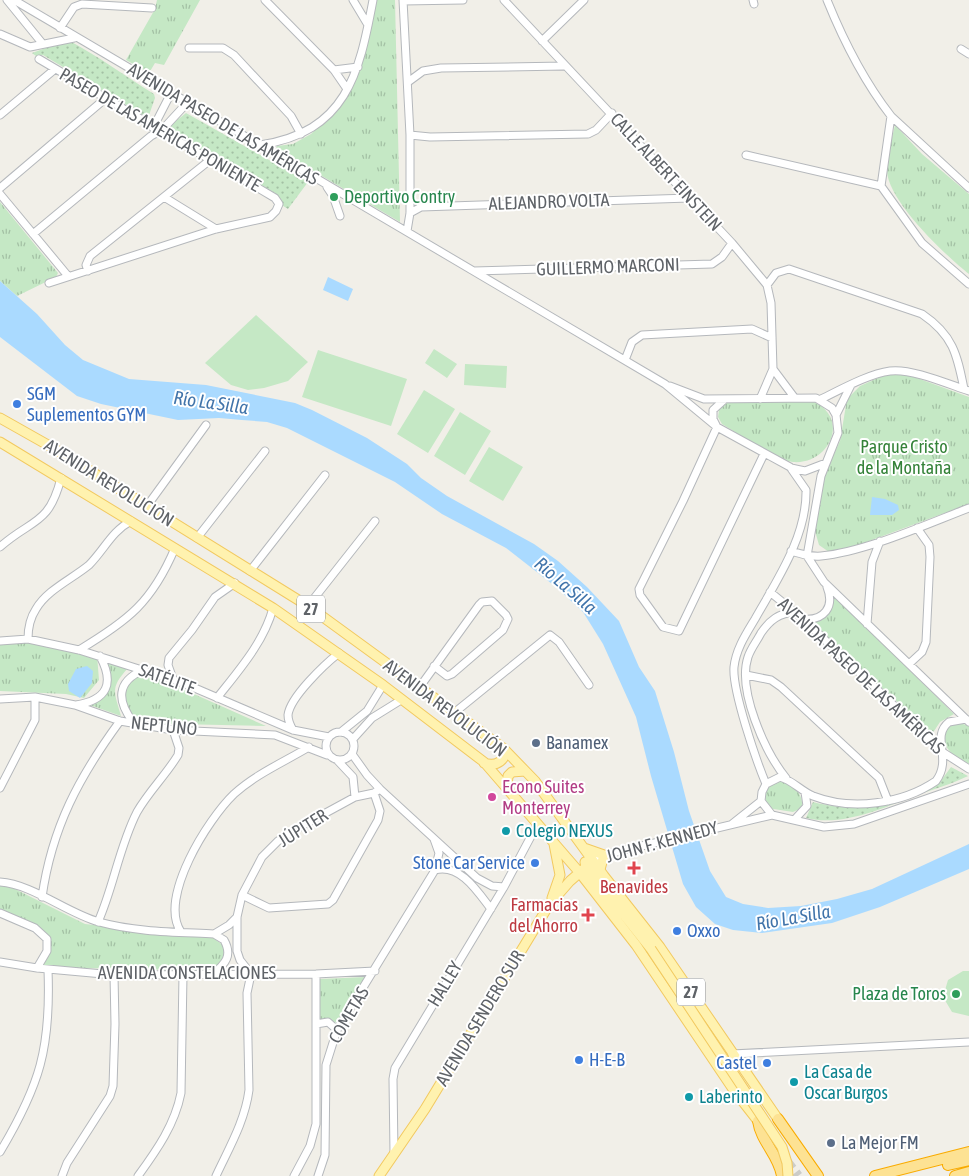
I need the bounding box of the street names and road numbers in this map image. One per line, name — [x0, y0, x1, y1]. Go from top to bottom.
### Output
street label: AVENIDA PASEO DE LAS AMÉRICAS — [124, 58, 323, 189]
street label: PASEO DE LAS AMERICAS PONIENTE — [56, 63, 265, 196]
street label: CALLE ALBERT EINSTEIN — [606, 108, 726, 235]
street label: ALEJANDRO VOLTA — [488, 189, 610, 214]
street label: GUILLERMO MARCONI — [536, 254, 680, 279]
street label: AVENIDA REVOLUCIÓN — [41, 434, 178, 531]
street label: AVENIDA PASEO DE LAS AMÉRICAS — [774, 593, 949, 758]
road number: 27 — [297, 596, 325, 622]
street label: AVENIDA REVOLUCIÓN — [380, 654, 511, 761]
street label: SATÉLITE — [136, 659, 198, 698]
street label: NEPTUNO — [130, 712, 198, 739]
street label: JÚPITER — [274, 804, 331, 851]
street label: JOHN F. KENNEDY — [604, 817, 720, 867]
street label: AVENIDA SENDERO SUR — [431, 946, 528, 1089]
street label: HALLEY — [423, 957, 466, 1010]
street label: AVENIDA CONSTELACIONES — [98, 962, 277, 983]
road number: 27 — [677, 979, 705, 1006]
street label: COMETAS — [324, 982, 373, 1047]

